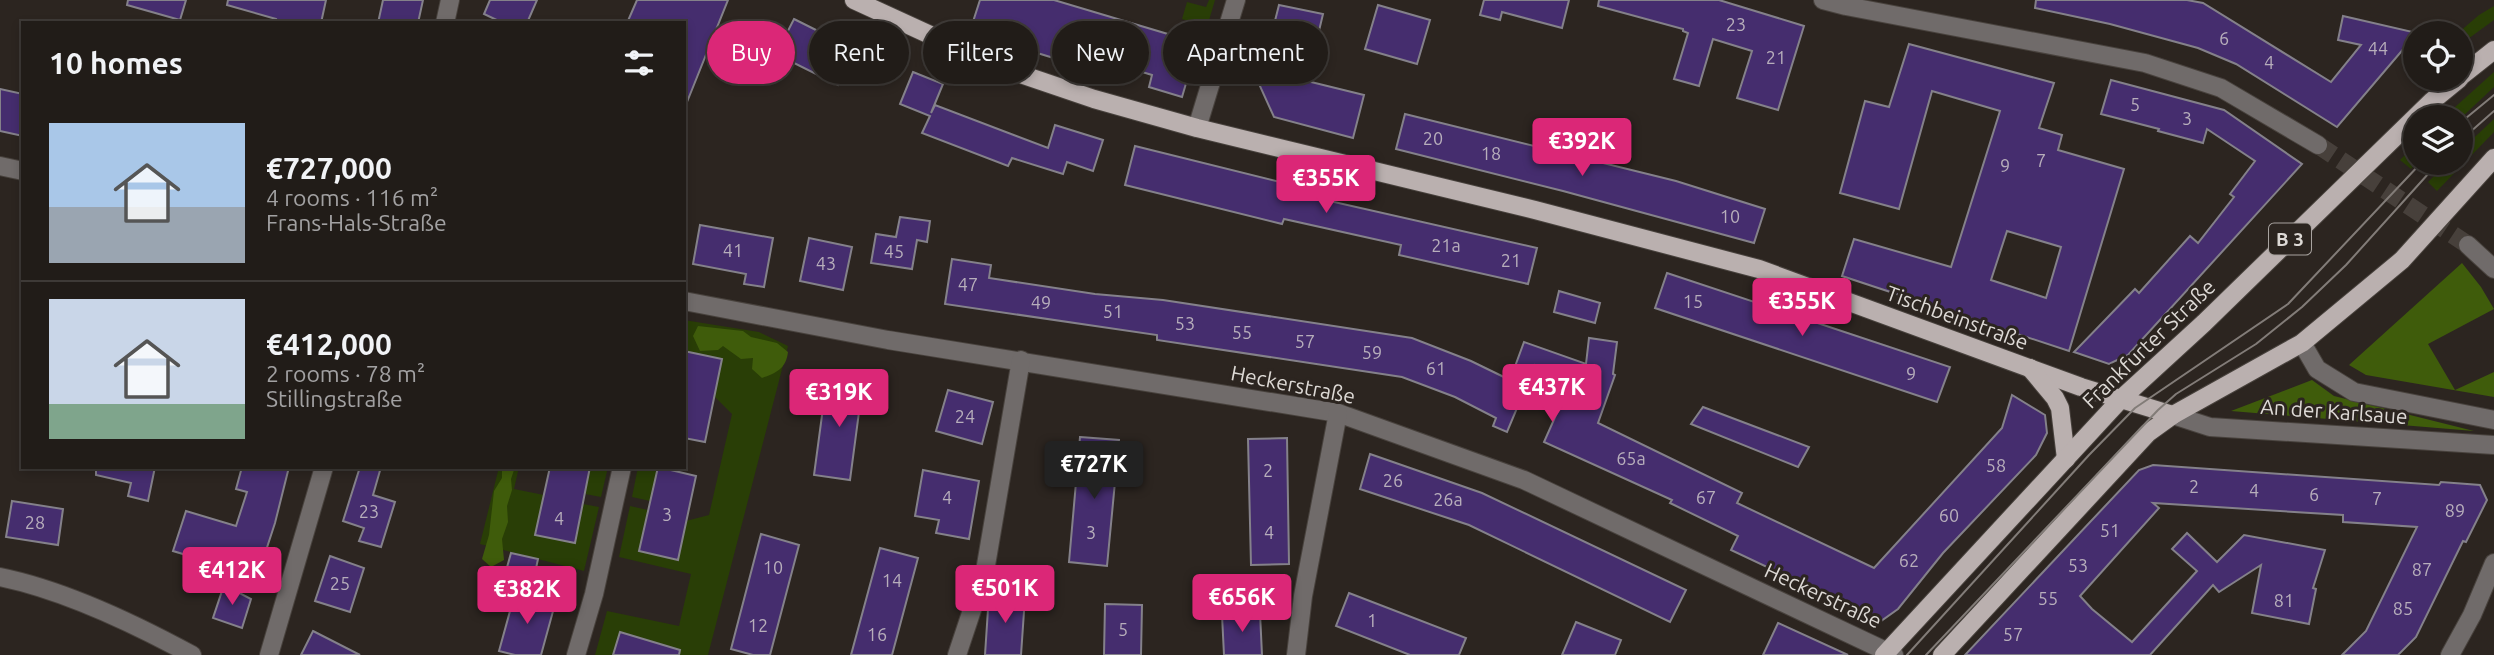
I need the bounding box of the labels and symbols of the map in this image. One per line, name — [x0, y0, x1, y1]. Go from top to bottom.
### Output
house number: 23 — [1726, 14, 1746, 34]
house number: 6 — [2219, 28, 2229, 48]
house number: 44 — [2368, 38, 2388, 58]
house number: 21 — [1766, 47, 1786, 67]
house number: 4 — [2264, 52, 2274, 72]
house number: 5 — [2130, 94, 2140, 114]
house number: 3 — [2182, 108, 2192, 128]
pin: €392K — [1533, 118, 1631, 178]
house number: 20 — [1423, 128, 1443, 148]
house number: 18 — [1481, 143, 1501, 163]
house number: 7 — [2036, 150, 2046, 170]
house number: 9 — [2000, 155, 2010, 175]
pin: €355K — [1277, 156, 1375, 215]
house number: 10 — [1720, 206, 1740, 226]
road number: B 3 — [2269, 224, 2311, 255]
house number: 21a — [1431, 235, 1461, 255]
house number: 41 — [723, 240, 743, 260]
house number: 45 — [884, 241, 904, 261]
house number: 21 — [1501, 250, 1521, 270]
house number: 43 — [816, 253, 836, 273]
house number: 47 — [958, 274, 978, 294]
street label: Frankfurter Straße — [2077, 274, 2220, 413]
pin: €355K — [1753, 278, 1851, 338]
street label: Tischbeinstraße — [1883, 280, 2032, 354]
house number: 15 — [1683, 291, 1703, 311]
house number: 49 — [1031, 292, 1051, 312]
house number: 51 — [1103, 301, 1123, 321]
house number: 53 — [1175, 313, 1195, 333]
house number: 55 — [1232, 322, 1252, 342]
house number: 57 — [1295, 331, 1315, 351]
house number: 59 — [1362, 342, 1382, 362]
house number: 61 — [1426, 358, 1446, 378]
street label: Heckerstraße — [1229, 360, 1357, 408]
house number: 9 — [1906, 363, 1916, 383]
pin: €437K — [1503, 364, 1601, 424]
pin: €319K — [790, 370, 888, 429]
street label: An der Karlsaue — [2260, 394, 2409, 428]
house number: 24 — [955, 406, 975, 426]
pin: €727K — [1045, 442, 1143, 501]
house number: 65a — [1616, 448, 1646, 468]
house number: 58 — [1986, 455, 2006, 475]
house number: 2 — [1263, 460, 1273, 480]
house number: 26 — [1383, 470, 1403, 490]
house number: 2 — [2189, 476, 2199, 496]
house number: 4 — [2249, 480, 2259, 500]
house number: 6 — [2309, 484, 2319, 504]
house number: 4 — [942, 487, 952, 507]
house number: 67 — [1696, 487, 1716, 507]
house number: 7 — [2372, 488, 2382, 508]
house number: 26a — [1433, 489, 1463, 509]
house number: 89 — [2445, 500, 2465, 520]
house number: 23 — [359, 501, 379, 521]
house number: 3 — [662, 504, 672, 524]
house number: 60 — [1939, 505, 1959, 525]
house number: 4 — [554, 508, 564, 528]
house number: 28 — [25, 512, 45, 532]
house number: 51 — [2100, 520, 2120, 540]
house number: 3 — [1086, 522, 1096, 542]
house number: 4 — [1264, 522, 1274, 542]
pin: €412K — [183, 548, 281, 607]
house number: 62 — [1899, 550, 1919, 570]
house number: 53 — [2068, 555, 2088, 575]
house number: 10 — [763, 557, 783, 577]
street label: Heckerstraße — [1761, 558, 1886, 633]
house number: 87 — [2412, 559, 2432, 579]
pin: €382K — [478, 566, 576, 626]
pin: €501K — [956, 566, 1054, 625]
house number: 14 — [882, 570, 902, 590]
house number: 25 — [330, 573, 350, 593]
pin: €656K — [1193, 574, 1291, 634]
house number: 55 — [2038, 588, 2058, 608]
house number: 81 — [2274, 590, 2294, 610]
house number: 85 — [2393, 598, 2413, 618]
house number: 1 — [1367, 610, 1377, 630]
house number: 12 — [748, 615, 768, 635]
house number: 5 — [1118, 619, 1128, 639]
house number: 16 — [867, 624, 887, 644]
house number: 57 — [2003, 624, 2023, 644]

